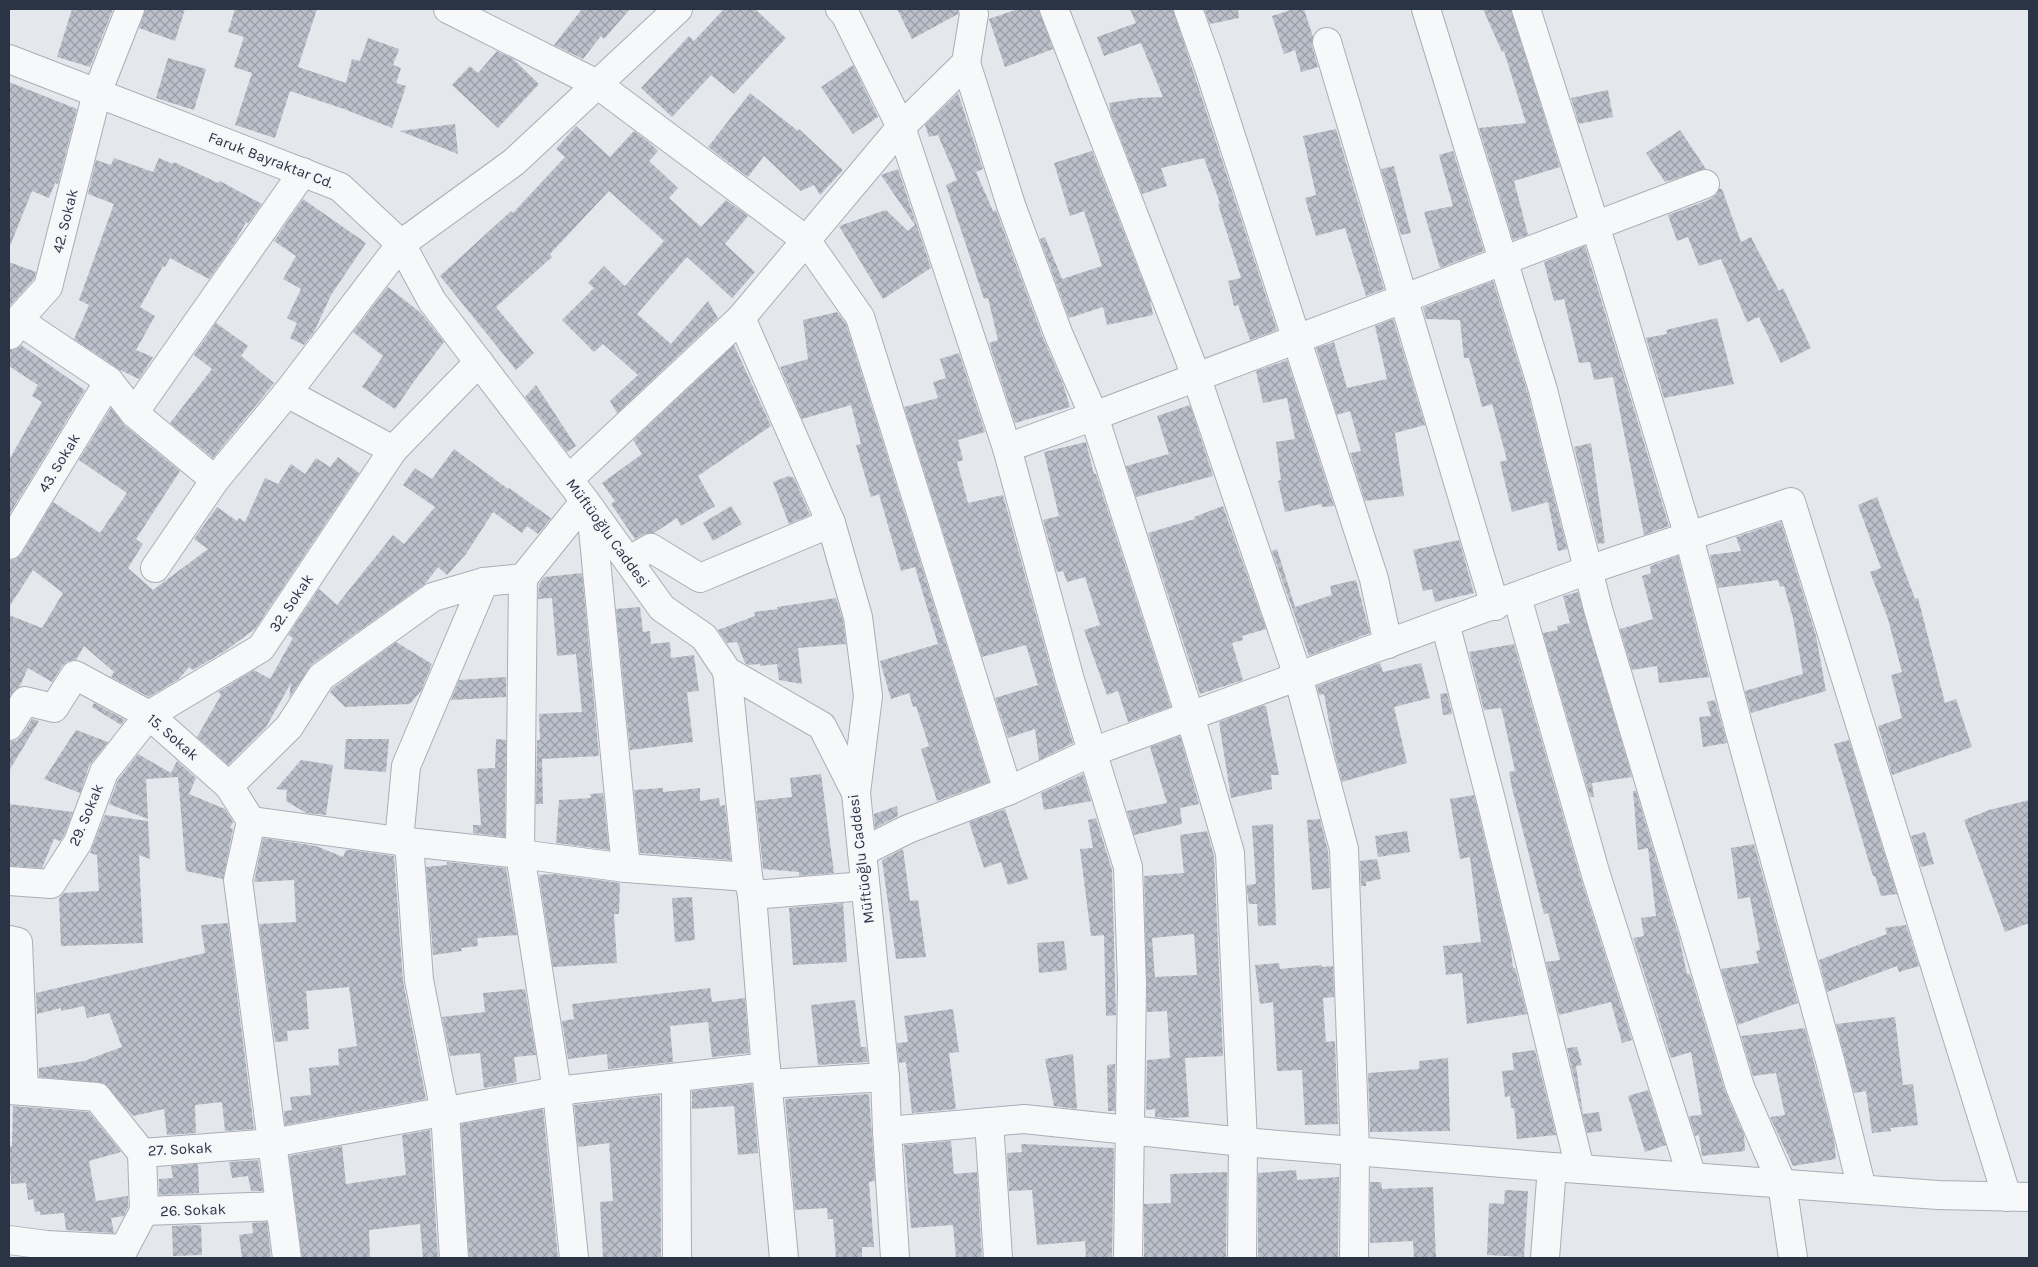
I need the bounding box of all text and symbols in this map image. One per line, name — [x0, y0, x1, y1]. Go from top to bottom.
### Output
street label: Faruk Bayraktar Cd. — [206, 128, 336, 192]
street label: 42. Sokak — [48, 187, 82, 255]
street label: 43. Sokak — [34, 430, 84, 496]
street label: Müftüoğlu Caddesi — [562, 475, 654, 591]
street label: 32. Sokak — [265, 571, 317, 635]
street label: 15. Sokak — [144, 710, 202, 764]
street label: 29. Sokak — [65, 781, 107, 849]
street label: Müftüoğlu Caddesi — [844, 793, 878, 925]
street label: 27. Sokak — [147, 1138, 213, 1160]
street label: 26. Sokak — [160, 1200, 226, 1220]

